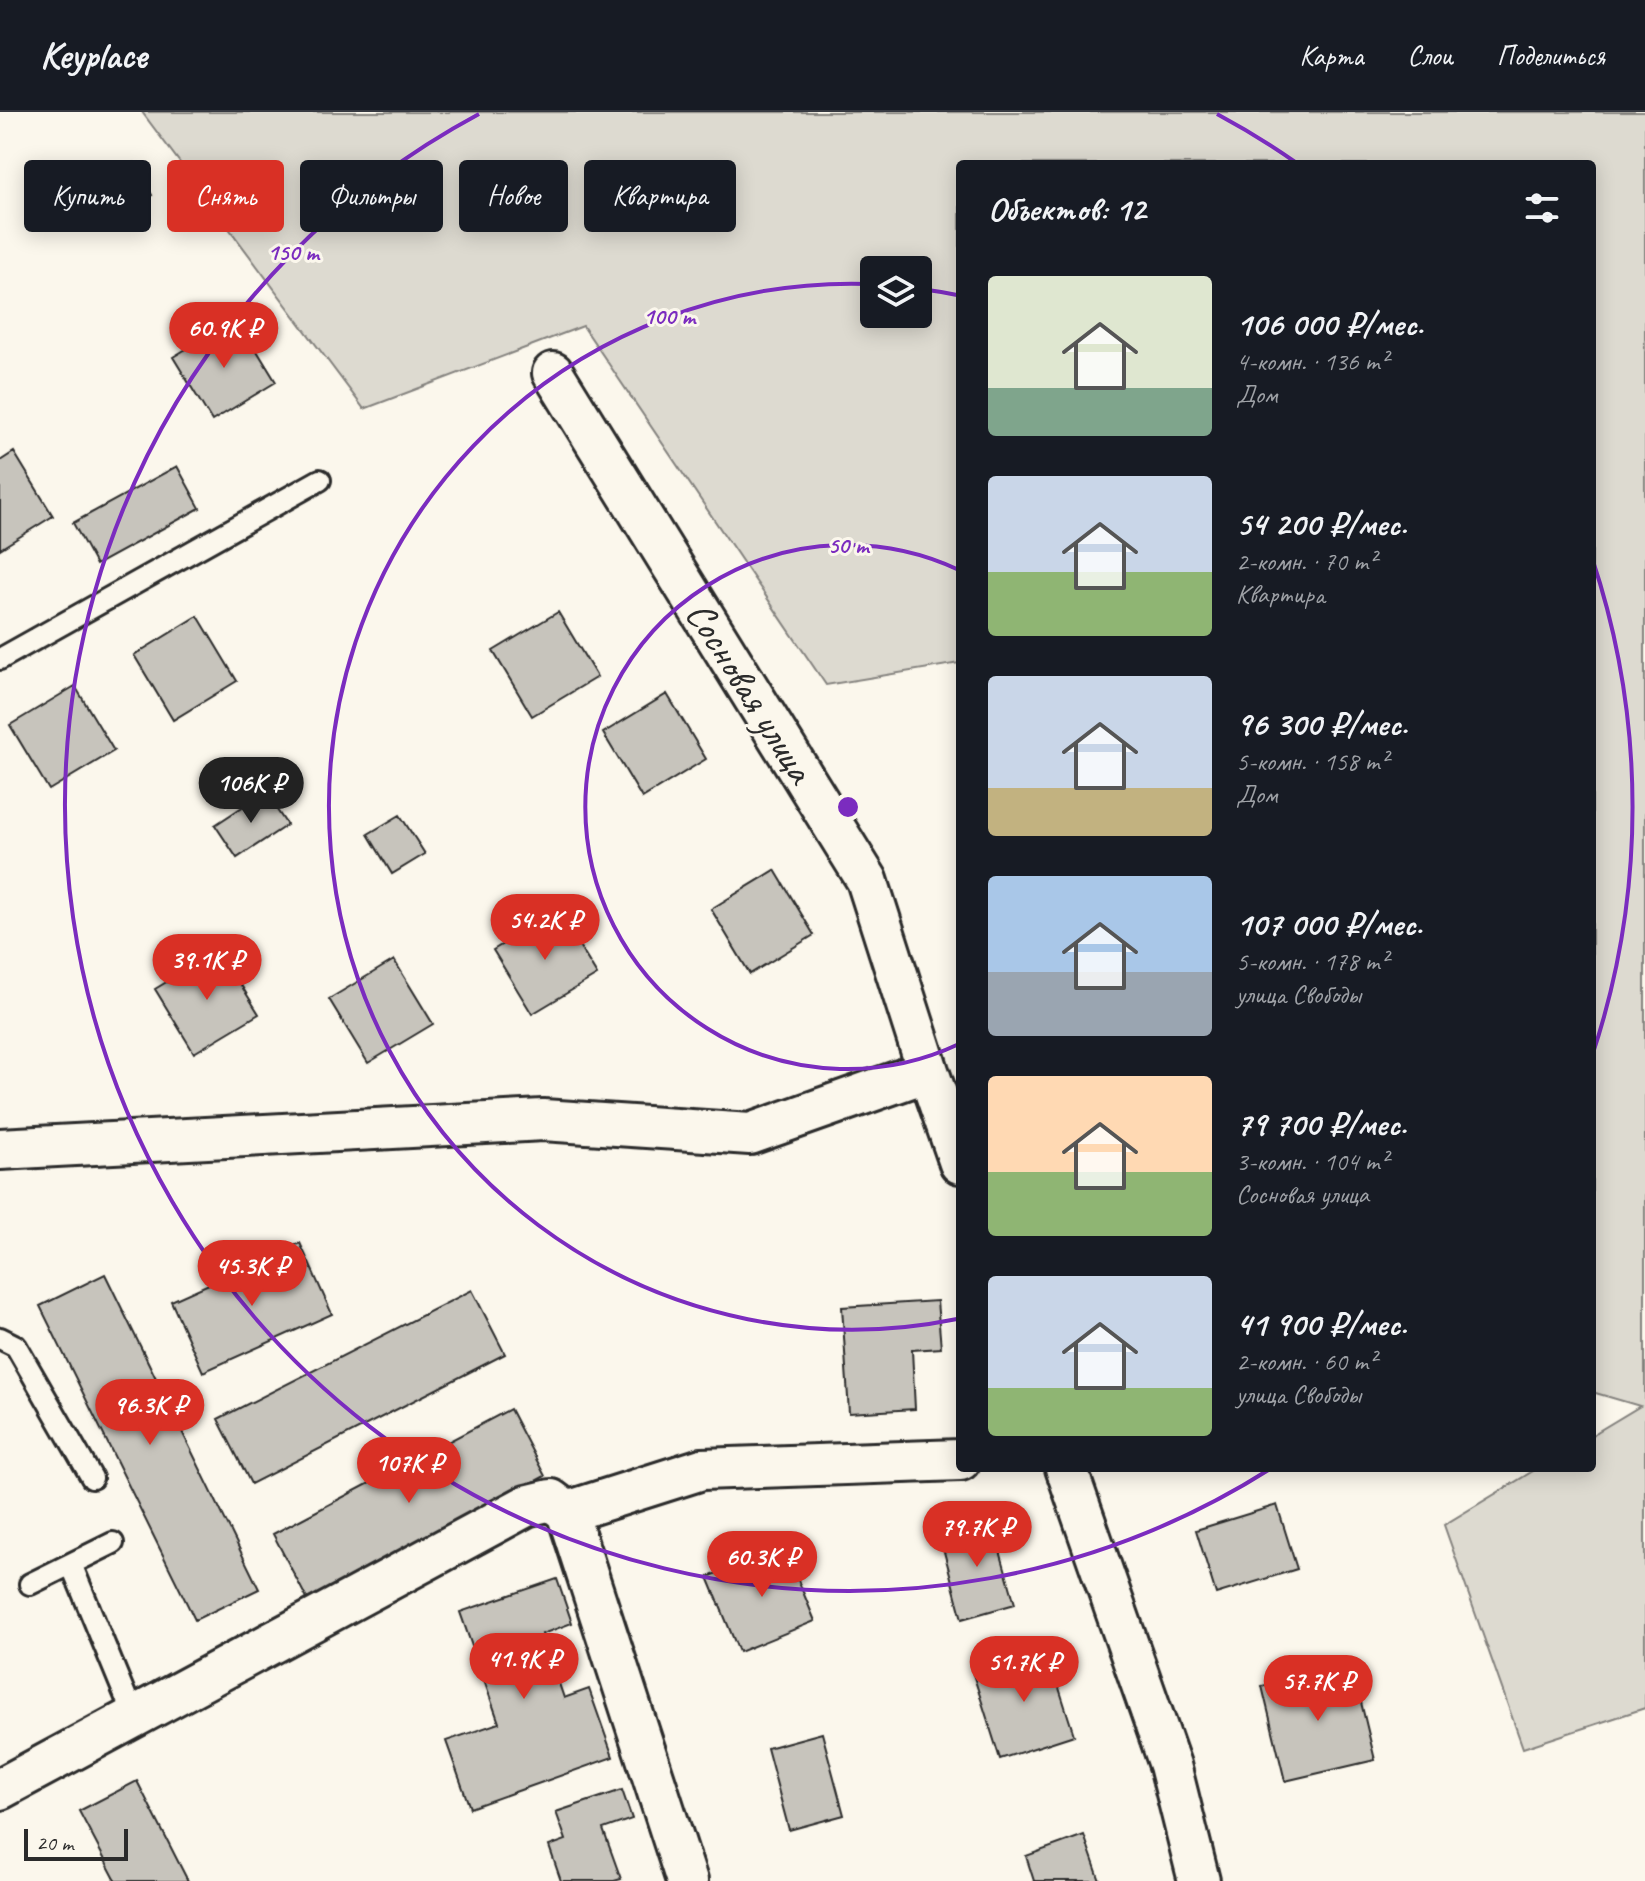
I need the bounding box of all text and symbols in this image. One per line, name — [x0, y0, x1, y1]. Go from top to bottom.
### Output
text: Keyplace — [40, 32, 147, 79]
text: Карта — [1300, 38, 1364, 73]
text: Слои — [1408, 38, 1453, 73]
text: Поделиться — [1497, 38, 1605, 73]
chip: Купить — [24, 160, 151, 232]
chip: Снять — [167, 160, 284, 232]
chip: Фильтры — [300, 160, 443, 232]
chip: Новое — [459, 160, 568, 232]
chip: Квартира — [584, 160, 736, 232]
icon: filters — [1520, 186, 1564, 230]
text: Объектов: 12 — [988, 187, 1146, 230]
text: 150 m — [267, 237, 321, 267]
map controls — [860, 256, 932, 328]
button: layers — [860, 256, 932, 328]
text: 100 m — [643, 301, 697, 331]
pin: 60.9K ₽ — [150, 302, 298, 370]
text: 106 000 ₽/мес. — [1236, 302, 1423, 345]
icon: home — [1052, 308, 1148, 404]
text: 60.9K ₽ — [187, 311, 261, 344]
text: 4-комн. · 136 m² — [1236, 345, 1388, 378]
text: Дом — [1236, 378, 1278, 411]
text: 54 200 ₽/мес. — [1236, 502, 1407, 545]
icon: home — [1052, 508, 1148, 604]
text: 50 m — [828, 530, 871, 560]
text: 2-комн. · 70 m² — [1236, 545, 1376, 578]
text: Квартира — [1236, 578, 1325, 611]
street label: Сосновая улица — [675, 592, 827, 794]
text: 96 300 ₽/мес. — [1236, 702, 1408, 745]
icon: home — [1052, 708, 1148, 804]
text: 5-комн. · 158 m² — [1236, 745, 1388, 778]
pin: 106K ₽ — [186, 757, 316, 825]
text: 106K ₽ — [217, 766, 285, 799]
text: Дом — [1236, 778, 1278, 811]
centre of rings — [834, 793, 862, 821]
pin: 54.2K ₽ — [471, 894, 619, 962]
text: 107 000 ₽/мес. — [1236, 902, 1422, 945]
text: 54.2K ₽ — [509, 903, 581, 936]
icon: home — [1052, 908, 1148, 1004]
pin: 39.1K ₽ — [133, 934, 281, 1002]
text: 39.1K ₽ — [171, 943, 243, 976]
text: 5-комн. · 178 m² — [1236, 945, 1388, 978]
text: улица Свободы — [1236, 978, 1361, 1011]
text: 79 700 ₽/мес. — [1236, 1102, 1407, 1145]
icon: home — [1052, 1108, 1148, 1204]
text: 3-комн. · 104 m² — [1236, 1145, 1388, 1178]
text: Сосновая улица — [1236, 1178, 1369, 1211]
pin: 45.3K ₽ — [178, 1240, 326, 1308]
text: 45.3K ₽ — [216, 1249, 288, 1282]
text: 41 900 ₽/мес. — [1236, 1302, 1407, 1345]
icon: home — [1052, 1308, 1148, 1404]
text: 2-комн. · 60 m² — [1236, 1345, 1376, 1378]
text: улица Свободы — [1236, 1378, 1361, 1411]
pin: 96.3K ₽ — [76, 1379, 224, 1447]
text: 96.3K ₽ — [113, 1388, 187, 1421]
pin: 107K ₽ — [344, 1437, 474, 1505]
text: 107K ₽ — [375, 1446, 443, 1479]
pin: 79.7K ₽ — [903, 1501, 1051, 1569]
text: 79.7K ₽ — [941, 1510, 1013, 1543]
pin: 60.3K ₽ — [688, 1531, 836, 1599]
text: 60.3K ₽ — [725, 1540, 799, 1573]
pin: 41.9K ₽ — [450, 1633, 598, 1701]
pin: 51.7K ₽ — [950, 1636, 1098, 1704]
text: 41.9K ₽ — [488, 1642, 560, 1675]
text: 51.7K ₽ — [988, 1645, 1060, 1678]
pin: 57.7K ₽ — [1244, 1655, 1392, 1723]
text: 57.7K ₽ — [1282, 1664, 1354, 1697]
scale bar — [24, 1825, 128, 1861]
text: 20 m — [36, 1829, 73, 1857]

